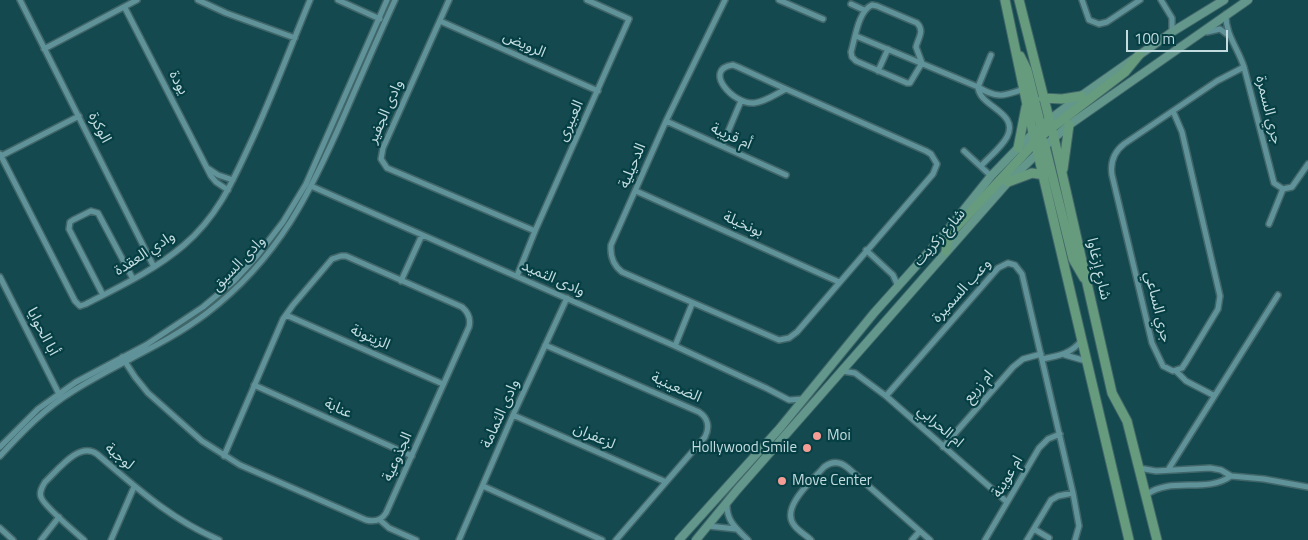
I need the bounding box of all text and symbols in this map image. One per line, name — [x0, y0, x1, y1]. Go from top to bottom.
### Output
scale bar — [1128, 20, 1230, 52]
text: 100 m — [1134, 27, 1175, 50]
street label: الرويض — [500, 28, 548, 62]
street label: يودة — [164, 68, 192, 98]
street label: جري السمرة — [1251, 74, 1285, 146]
street label: وادى الجفير — [364, 77, 408, 147]
street label: العبيرى — [554, 98, 588, 144]
street label: الوكرة — [84, 110, 114, 146]
street label: أم قريبة — [708, 120, 754, 154]
street label: الدحيلية — [615, 141, 651, 191]
street label: شارع زكريت — [910, 206, 970, 270]
street label: بونخيلة — [720, 208, 766, 242]
street label: وادي العقدة — [111, 228, 179, 280]
street label: وادى السيق — [208, 233, 270, 295]
street label: شارع إزغاوا — [1082, 236, 1114, 302]
street label: وعب السميرة — [929, 255, 995, 327]
street label: وادى الثميد — [519, 257, 587, 301]
street label: جري الساعي — [1139, 270, 1175, 344]
street label: أبا الحوايا — [22, 305, 62, 359]
street label: الزيتونة — [347, 321, 393, 355]
street label: ام زريع — [960, 367, 998, 407]
street label: الضعينية — [648, 369, 704, 407]
street label: وادى الثمامة — [478, 377, 524, 451]
street label: عنابة — [321, 395, 355, 423]
street label: ام الحرابي — [913, 402, 967, 452]
street label: لزعفران — [570, 420, 618, 454]
place label: Moi — [827, 427, 851, 445]
street label: الجذوعية — [379, 430, 417, 484]
marker: Moi — [811, 430, 823, 442]
place label: Hollywood Smile — [691, 439, 797, 457]
street label: لوجبة — [101, 440, 137, 474]
marker: Hollywood Smile — [801, 442, 813, 454]
street label: ام عوينة — [989, 453, 1027, 501]
place label: Move Center — [792, 472, 872, 490]
marker: Move Center — [776, 475, 788, 487]

